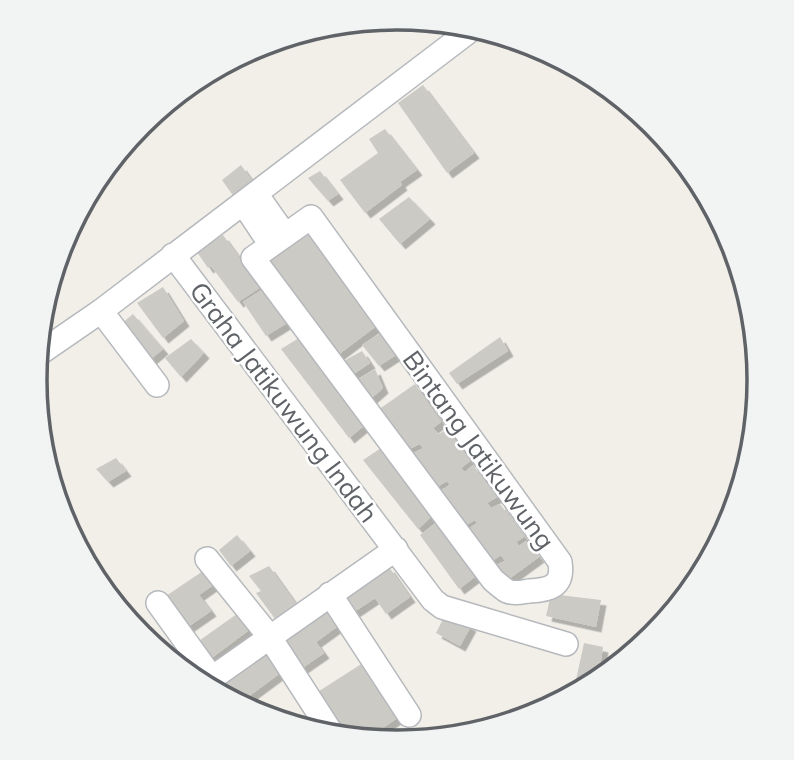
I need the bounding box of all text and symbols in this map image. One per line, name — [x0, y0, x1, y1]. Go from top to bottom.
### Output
street label: Graha Jatikuwung Indah — [183, 275, 385, 529]
street label: Bintang Jatikuwung — [396, 344, 562, 556]

